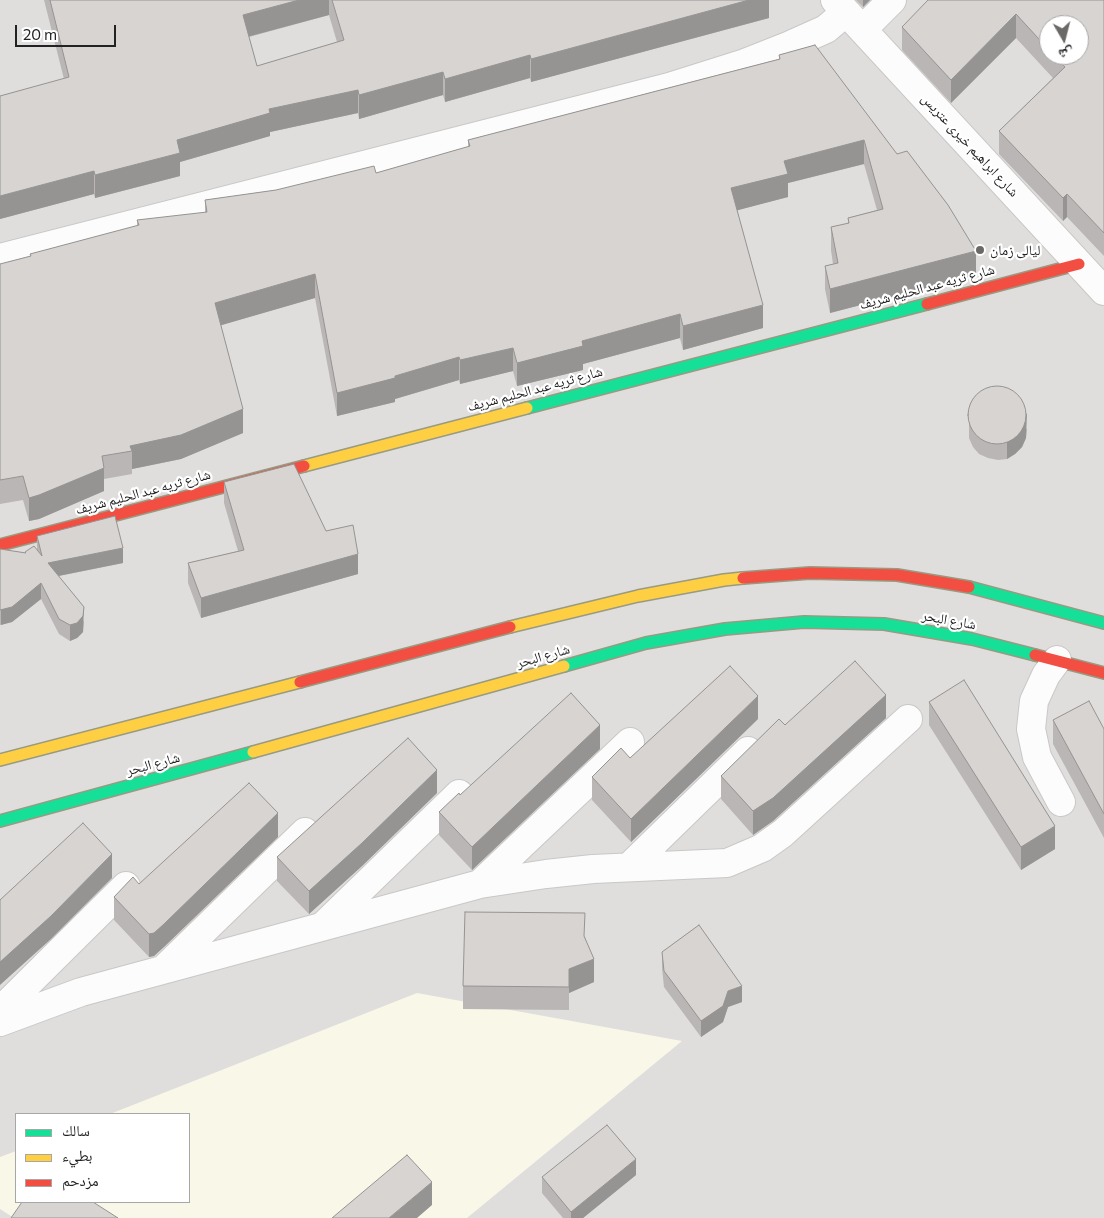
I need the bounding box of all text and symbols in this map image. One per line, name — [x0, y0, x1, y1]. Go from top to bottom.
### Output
scale bar — [18, 15, 119, 47]
north arrow — [1039, 15, 1089, 65]
text: 20 m — [23, 25, 57, 43]
text: ش — [1057, 45, 1075, 64]
street label: شارع ابراهيم خيرى عتريس — [918, 90, 1022, 200]
place label: ليالى زمان — [990, 242, 1040, 258]
marker: ليالى زمان — [974, 244, 986, 256]
street label: شارع ثريه عبد الحليم شريف — [858, 261, 996, 313]
street label: شارع ثريه عبد الحليم شريف — [466, 363, 604, 415]
street label: شارع ثريه عبد الحليم شريف — [74, 466, 212, 518]
street label: شارع البحر — [921, 607, 977, 633]
street label: شارع البحر — [514, 640, 572, 672]
street label: شارع البحر — [124, 749, 182, 779]
legend — [15, 1113, 190, 1203]
text: سالك — [62, 1121, 90, 1139]
text: بطيء — [62, 1146, 92, 1164]
text: مزدحم — [62, 1171, 99, 1189]

